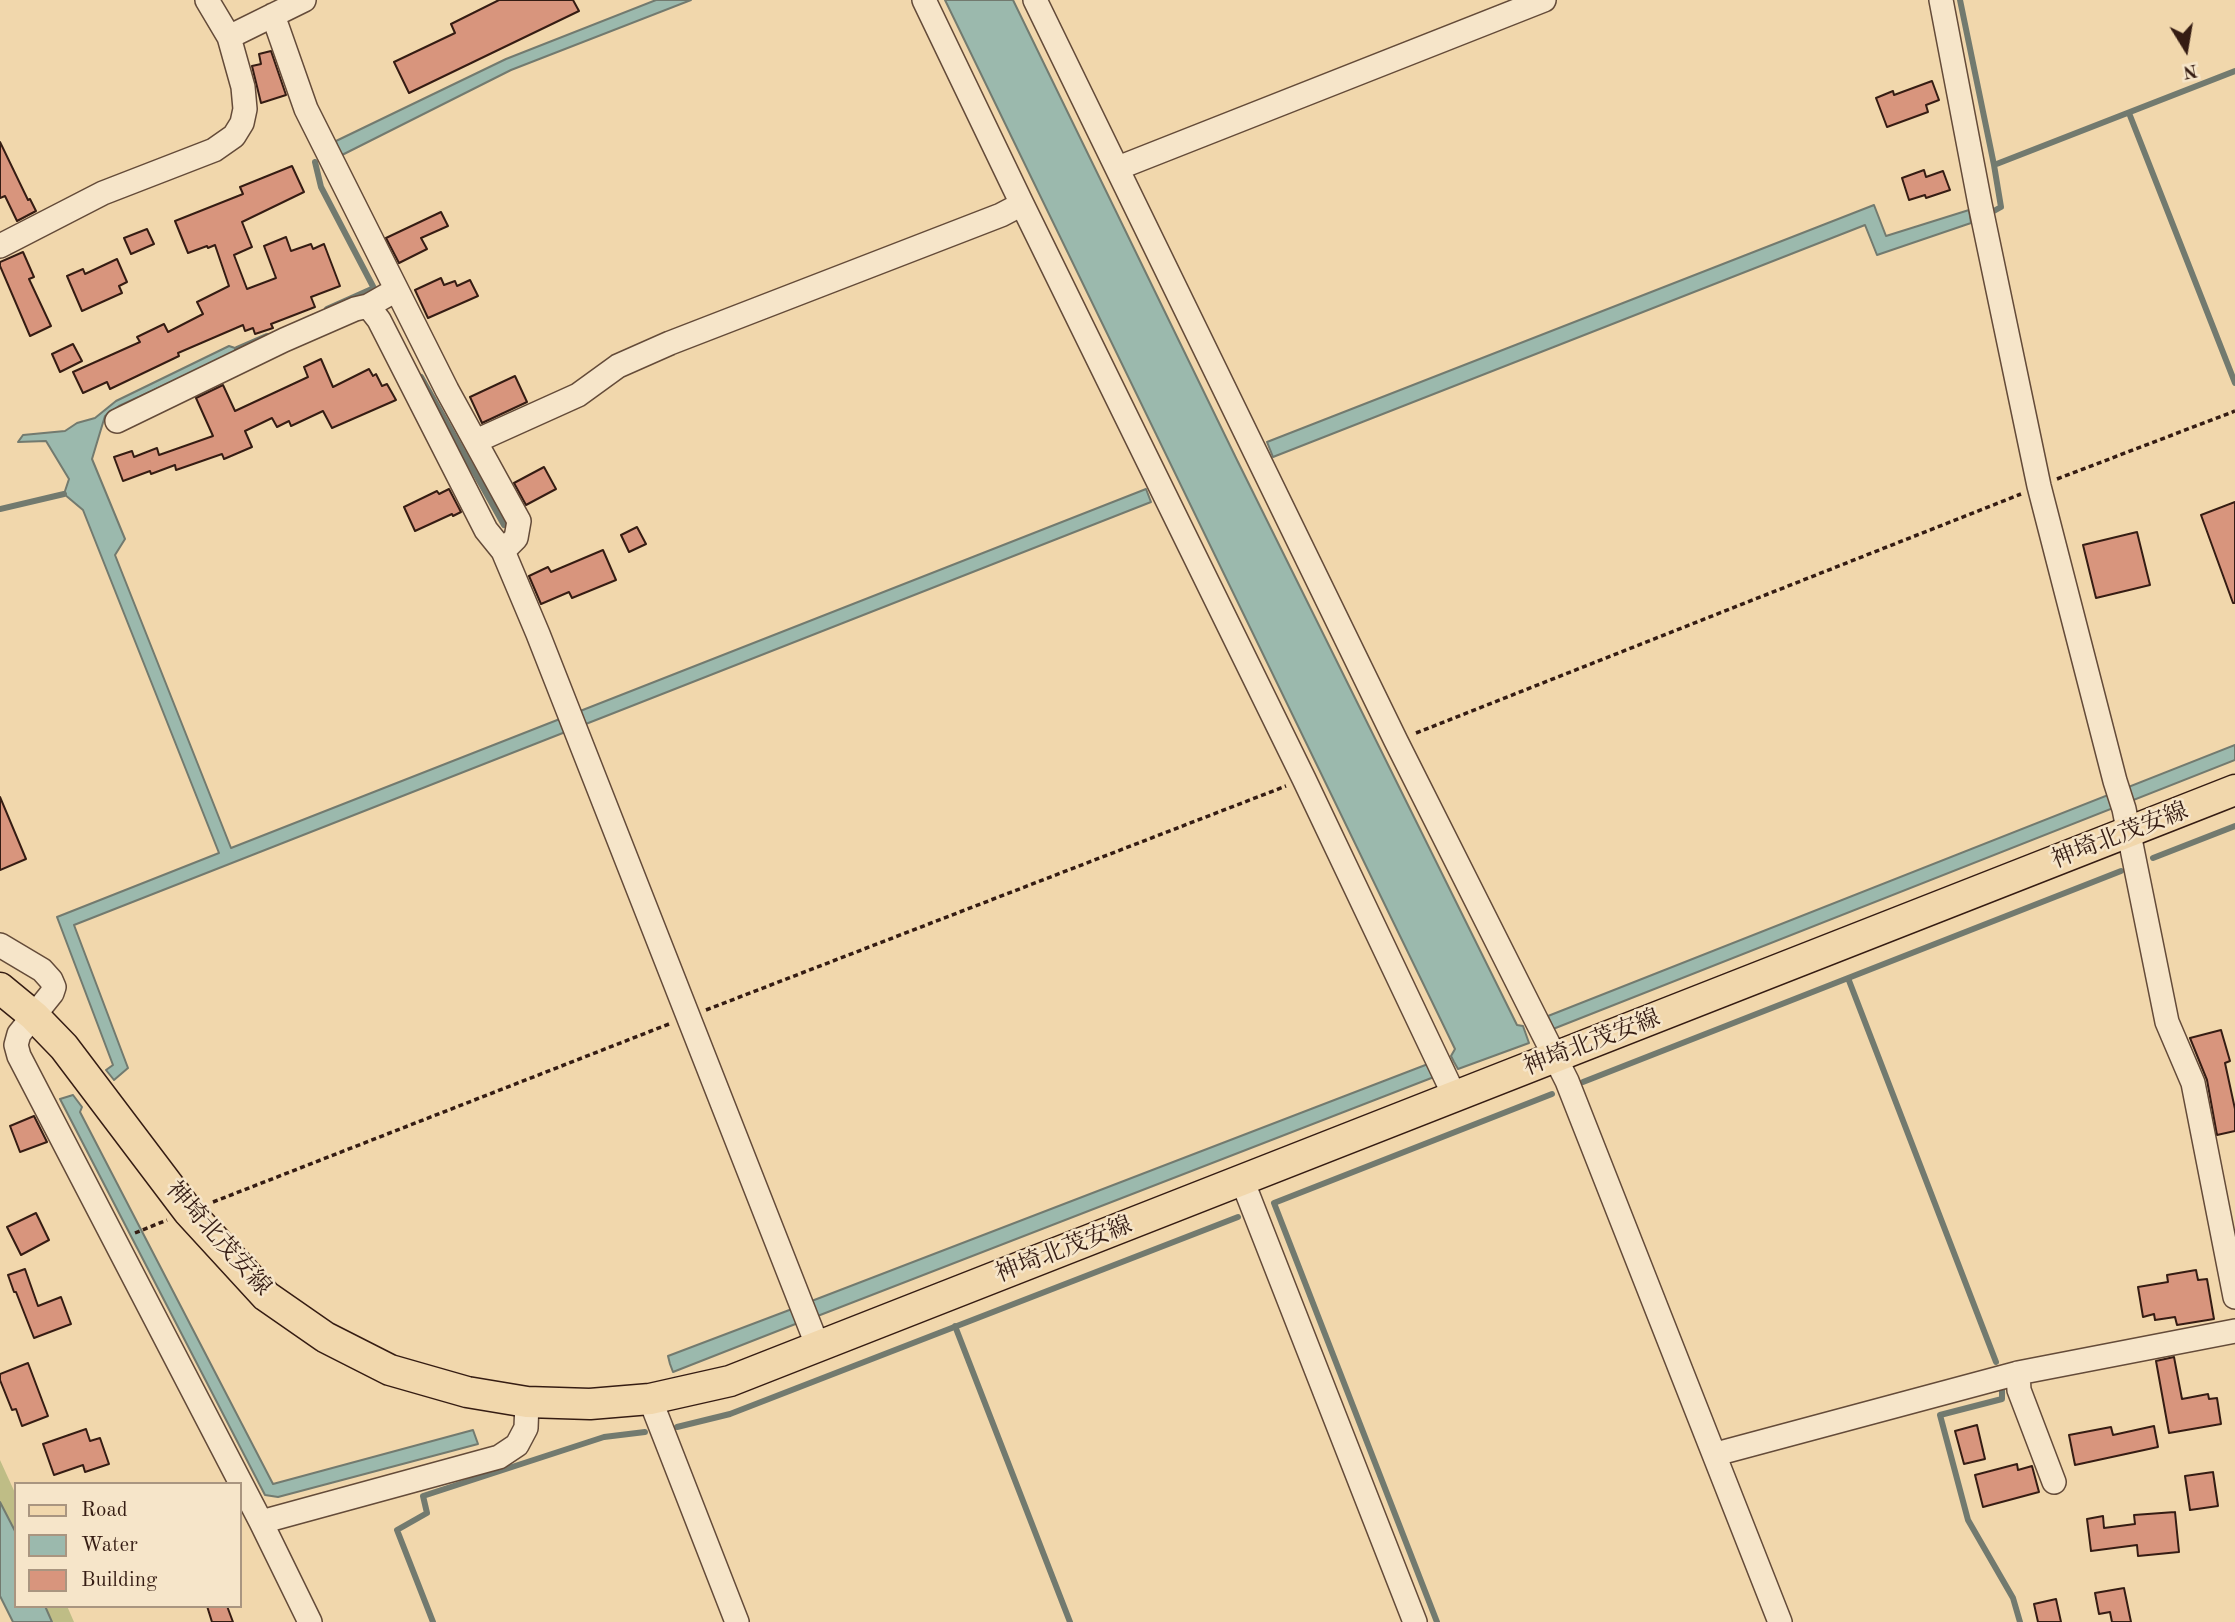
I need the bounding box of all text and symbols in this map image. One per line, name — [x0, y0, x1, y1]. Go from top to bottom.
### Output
north arrow — [2151, 14, 2221, 84]
text: N — [2181, 59, 2199, 81]
street label: 神埼北茂安線 — [2048, 797, 2192, 875]
street label: 神埼北茂安線 — [1520, 1004, 1664, 1082]
street label: 神埼北茂安線 — [159, 1176, 277, 1302]
street label: 神埼北茂安線 — [992, 1211, 1136, 1289]
legend — [14, 1482, 242, 1608]
text: Road — [81, 1500, 128, 1521]
text: Water — [81, 1535, 138, 1556]
text: Building — [81, 1570, 157, 1591]

